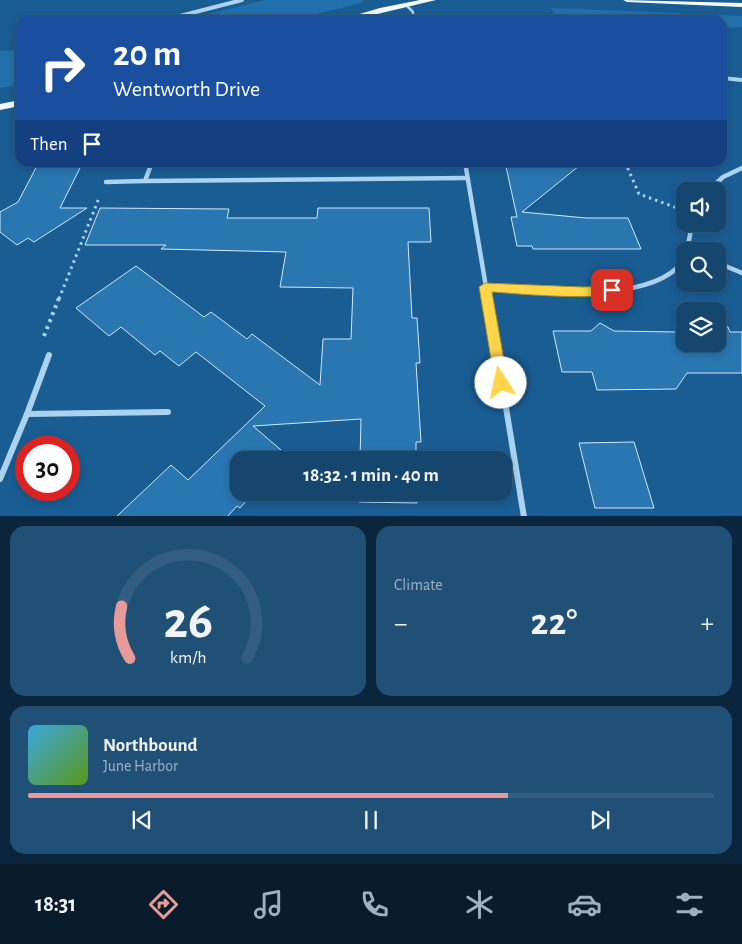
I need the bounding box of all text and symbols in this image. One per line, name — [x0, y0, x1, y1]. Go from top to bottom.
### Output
icon: right — [30, 35, 95, 100]
text: 20 m — [113, 37, 181, 72]
text: Wentworth Drive — [113, 78, 260, 100]
icon: arrive — [78, 130, 106, 158]
text: Then — [30, 135, 68, 154]
map controls — [676, 182, 726, 352]
button: sound — [676, 182, 726, 232]
button: search — [676, 242, 726, 292]
pin — [591, 269, 633, 311]
icon: arrive — [598, 276, 626, 304]
button: layers — [676, 302, 726, 352]
position arrow — [474, 356, 526, 408]
speed limit sign: 30 — [15, 436, 80, 501]
text: 18:32 · 1 min · 40 m — [303, 466, 439, 485]
text: Climate — [394, 577, 443, 593]
text: 26 — [163, 595, 213, 647]
text: 22° — [531, 604, 577, 642]
text: − — [394, 610, 407, 638]
text: + — [701, 610, 714, 638]
text: km/h — [170, 649, 206, 667]
text: Northbound — [103, 736, 198, 755]
text: June Harbor — [103, 758, 178, 774]
icon: previous — [128, 806, 156, 834]
icon: pause — [357, 806, 385, 834]
icon: next — [586, 806, 614, 834]
icon: directions — [146, 887, 181, 922]
icon: music — [251, 887, 286, 922]
icon: phone — [357, 887, 392, 922]
icon: climate — [462, 887, 497, 922]
icon: car — [567, 887, 602, 922]
icon: filters — [672, 887, 707, 922]
text: 18:31 — [35, 893, 76, 915]

